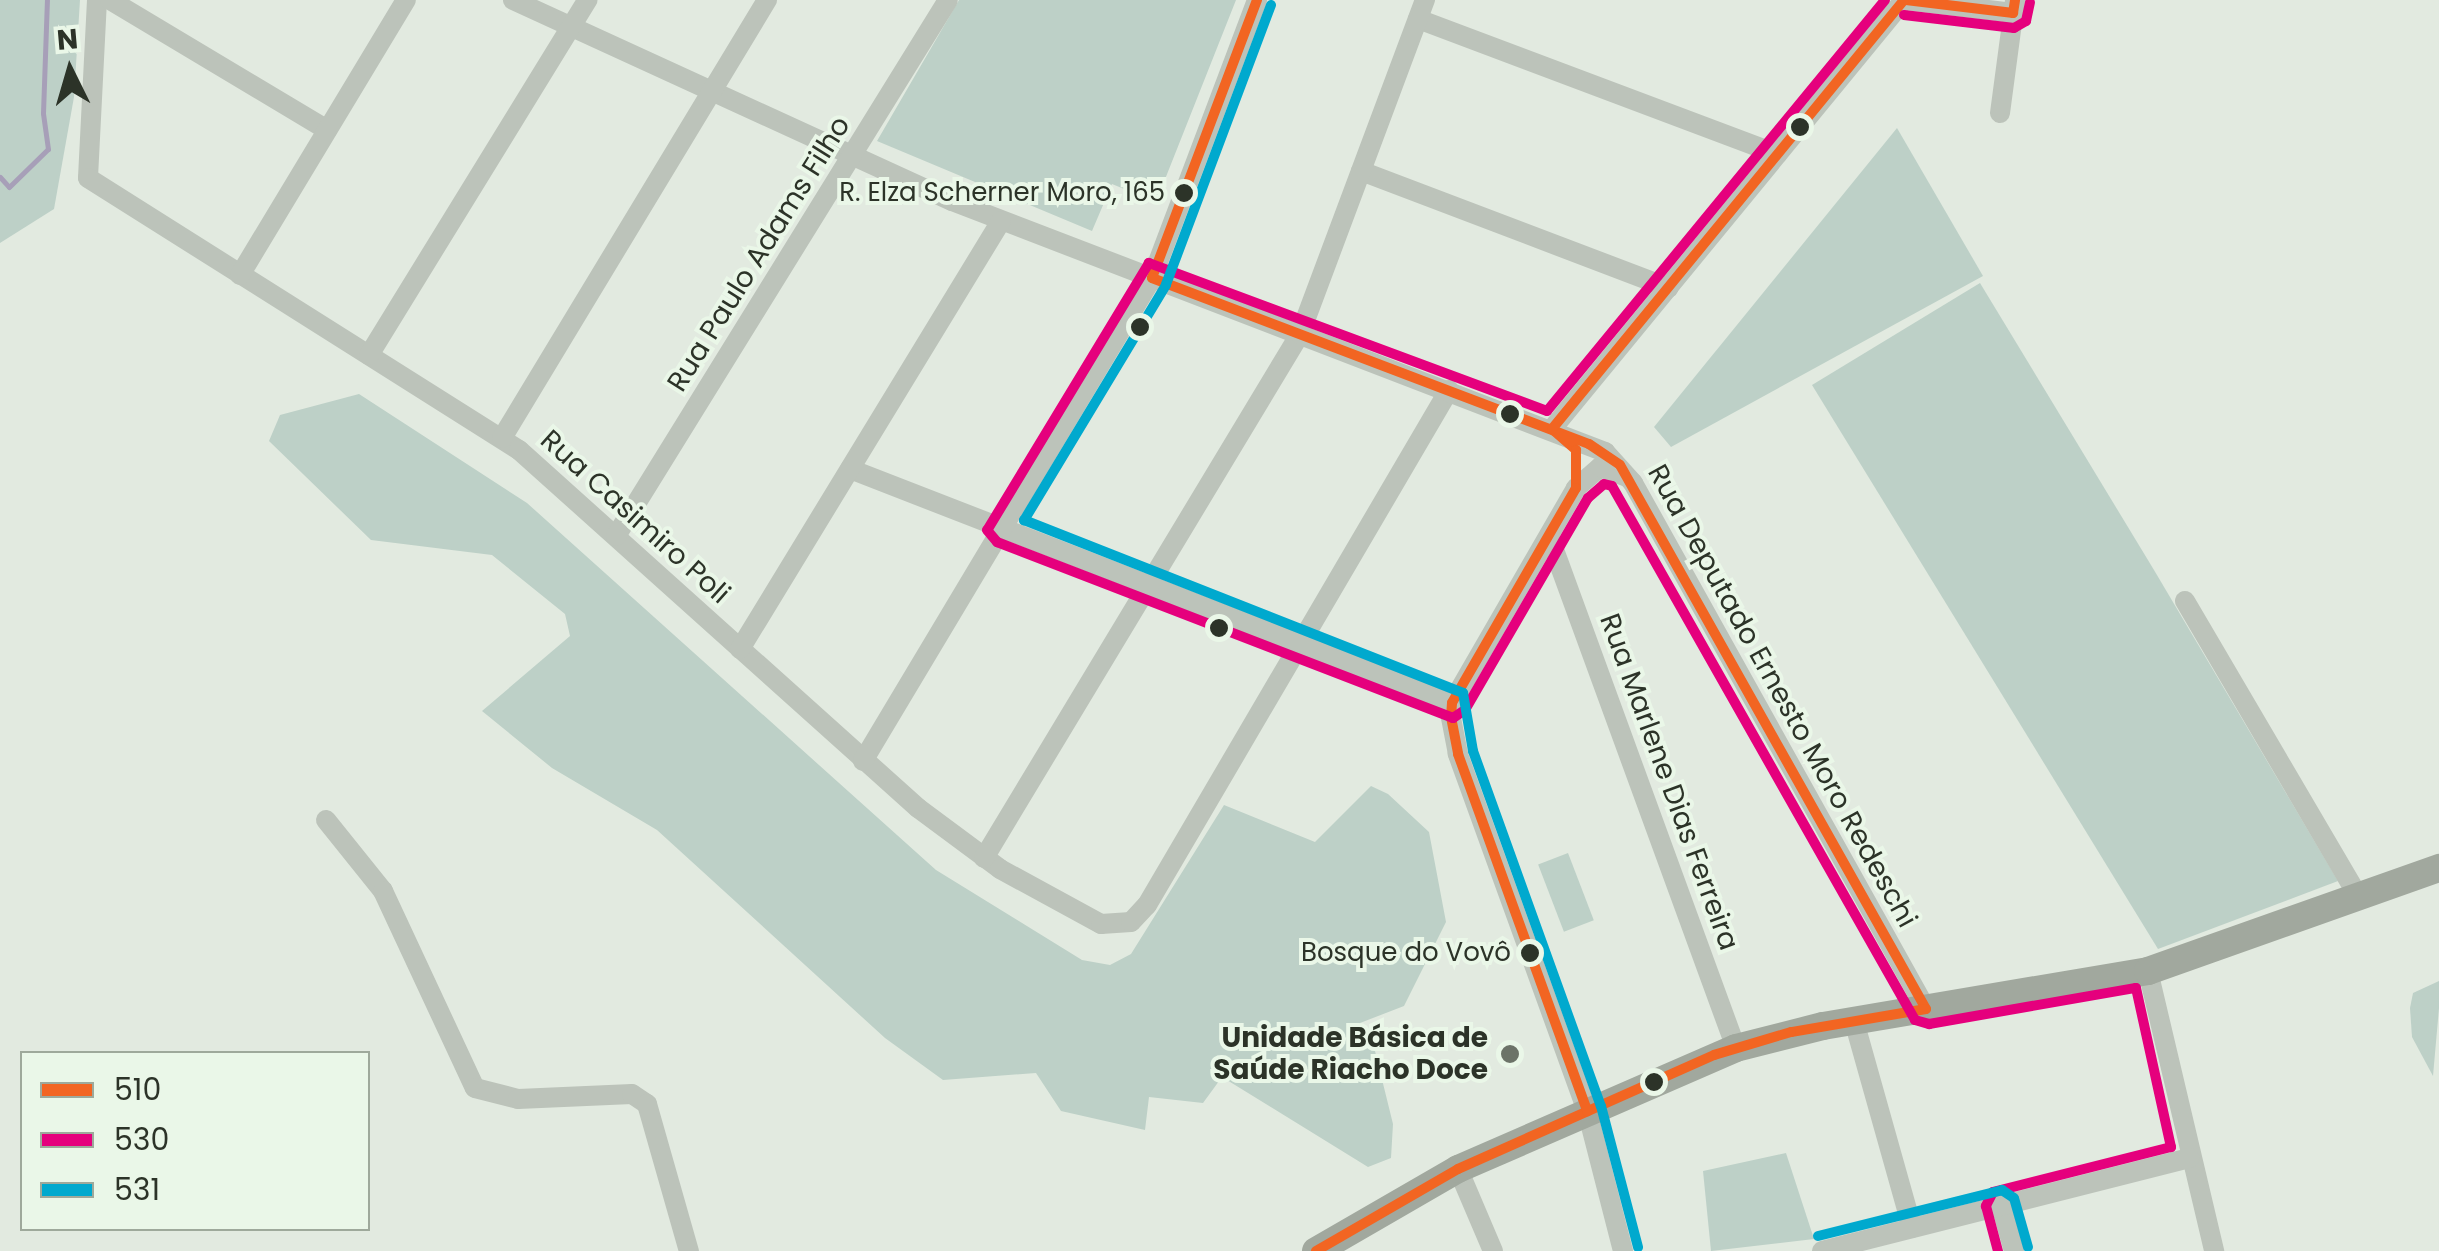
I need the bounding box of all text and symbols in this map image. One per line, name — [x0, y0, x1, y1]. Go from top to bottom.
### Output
text: N — [55, 19, 80, 60]
north arrow — [20, 20, 120, 120]
street label: Rua Paulo Adams Filho — [660, 110, 858, 398]
unlabelled marker — [1790, 117, 1810, 137]
place label: R. Elza Scherner Moro, 165 — [839, 177, 1165, 209]
marker: R. Elza Scherner Moro, 165 — [1174, 183, 1194, 203]
unlabelled marker — [1130, 317, 1150, 337]
unlabelled marker — [1500, 404, 1520, 424]
street label: Rua Casimiro Poli — [534, 423, 736, 611]
street label: Rua Deputado Ernesto Moro Redeschi — [1640, 459, 1924, 933]
street label: Rua Marlene Dias Ferreira — [1592, 609, 1746, 955]
unlabelled marker — [1209, 618, 1229, 638]
place label: Bosque do Vovô — [1301, 937, 1511, 969]
marker: Bosque do Vovô — [1520, 943, 1540, 963]
place label: Unidade Básica de Saúde Riacho Doce — [1213, 1021, 1488, 1087]
marker: Unidade Básica de Saúde Riacho Doce — [1497, 1041, 1523, 1067]
legend — [20, 1051, 370, 1231]
text: 510 — [114, 1068, 161, 1111]
unlabelled marker — [1644, 1072, 1664, 1092]
text: 530 — [114, 1118, 169, 1161]
text: 531 — [114, 1168, 160, 1211]

